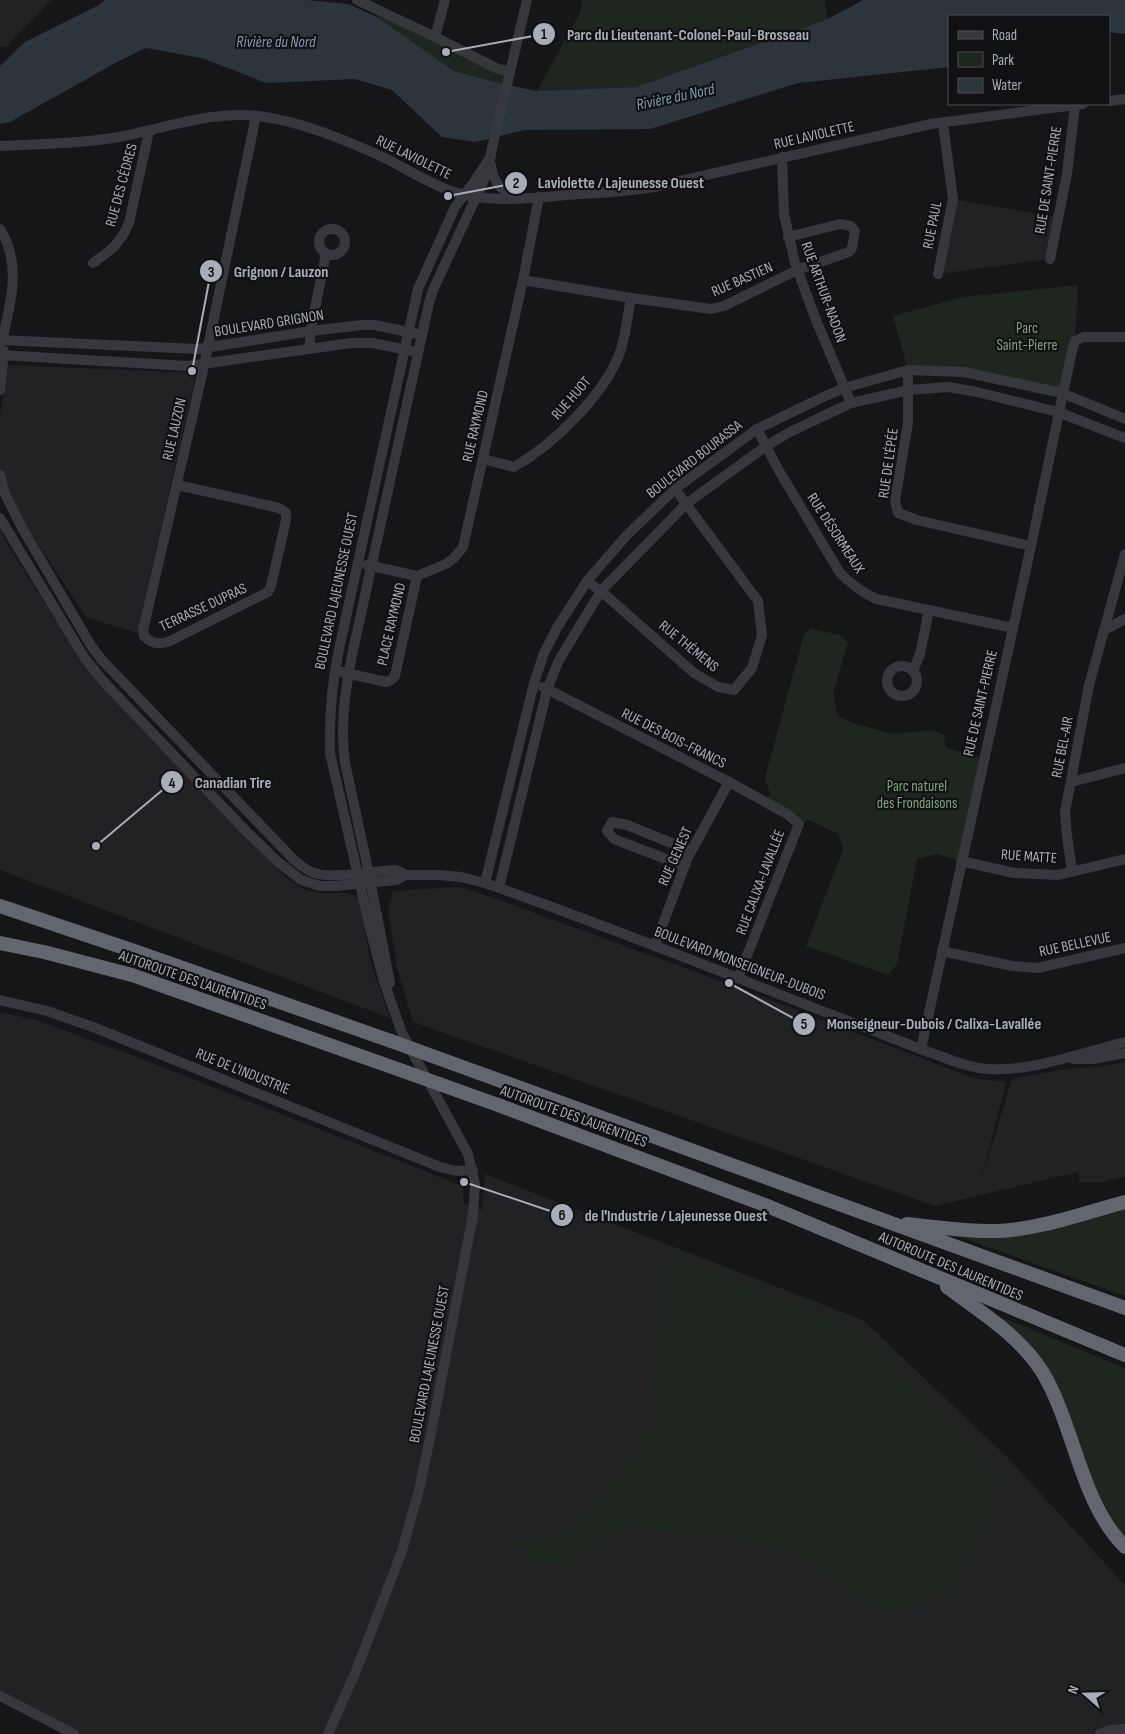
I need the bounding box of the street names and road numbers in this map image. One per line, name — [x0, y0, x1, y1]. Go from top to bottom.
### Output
street label: RUE LAVIOLETTE — [772, 117, 856, 154]
street label: RUE DE SAINT-PIERRE — [1031, 125, 1066, 235]
street label: RUE LAVIOLETTE — [373, 131, 455, 184]
street label: RUE DES CÈDRES — [101, 141, 142, 229]
street label: RUE PAUL — [919, 199, 946, 251]
street label: RUE ARTHUR-NADON — [797, 239, 851, 345]
street label: RUE BASTIEN — [709, 258, 776, 301]
street label: BOULEVARD GRIGNON — [213, 305, 325, 342]
street label: RUE HUOT — [547, 373, 595, 424]
street label: RUE RAYMOND — [458, 388, 493, 464]
street label: RUE LAUZON — [158, 396, 191, 462]
street label: BOULEVARD BOURASSA — [643, 416, 746, 503]
street label: RUE DE L'ÉPÉE — [874, 427, 903, 499]
street label: RUE DÉSORMEAUX — [803, 489, 869, 578]
street label: BOULEVARD LAJEUNESSE OUEST — [311, 511, 362, 671]
street label: TERRASSE DUPRAS — [156, 579, 250, 636]
street label: PLACE RAYMOND — [373, 581, 410, 667]
street label: RUE THÉMENS — [655, 616, 723, 676]
street label: RUE DE SAINT-PIERRE — [959, 648, 1002, 758]
street label: RUE DES BOIS-FRANCS — [618, 704, 729, 773]
street label: RUE BEL-AIR — [1047, 715, 1078, 779]
street label: RUE GENEST — [654, 824, 697, 889]
street label: RUE CALIXA-LAVALLÉE — [732, 827, 789, 937]
street label: RUE MATTE — [1000, 845, 1058, 868]
street label: BOULEVARD MONSEIGNEUR-DUBOIS — [652, 922, 828, 1005]
street label: RUE BELLEVUE — [1037, 928, 1113, 961]
street label: AUTOROUTE DES LAURENTIDES — [116, 946, 269, 1015]
street label: RUE DE L'INDUSTRIE — [193, 1044, 293, 1099]
street label: AUTOROUTE DES LAURENTIDES — [497, 1081, 650, 1152]
street label: AUTOROUTE DES LAURENTIDES — [875, 1227, 1026, 1305]
street label: BOULEVARD LAJEUNESSE OUEST — [405, 1284, 454, 1444]

